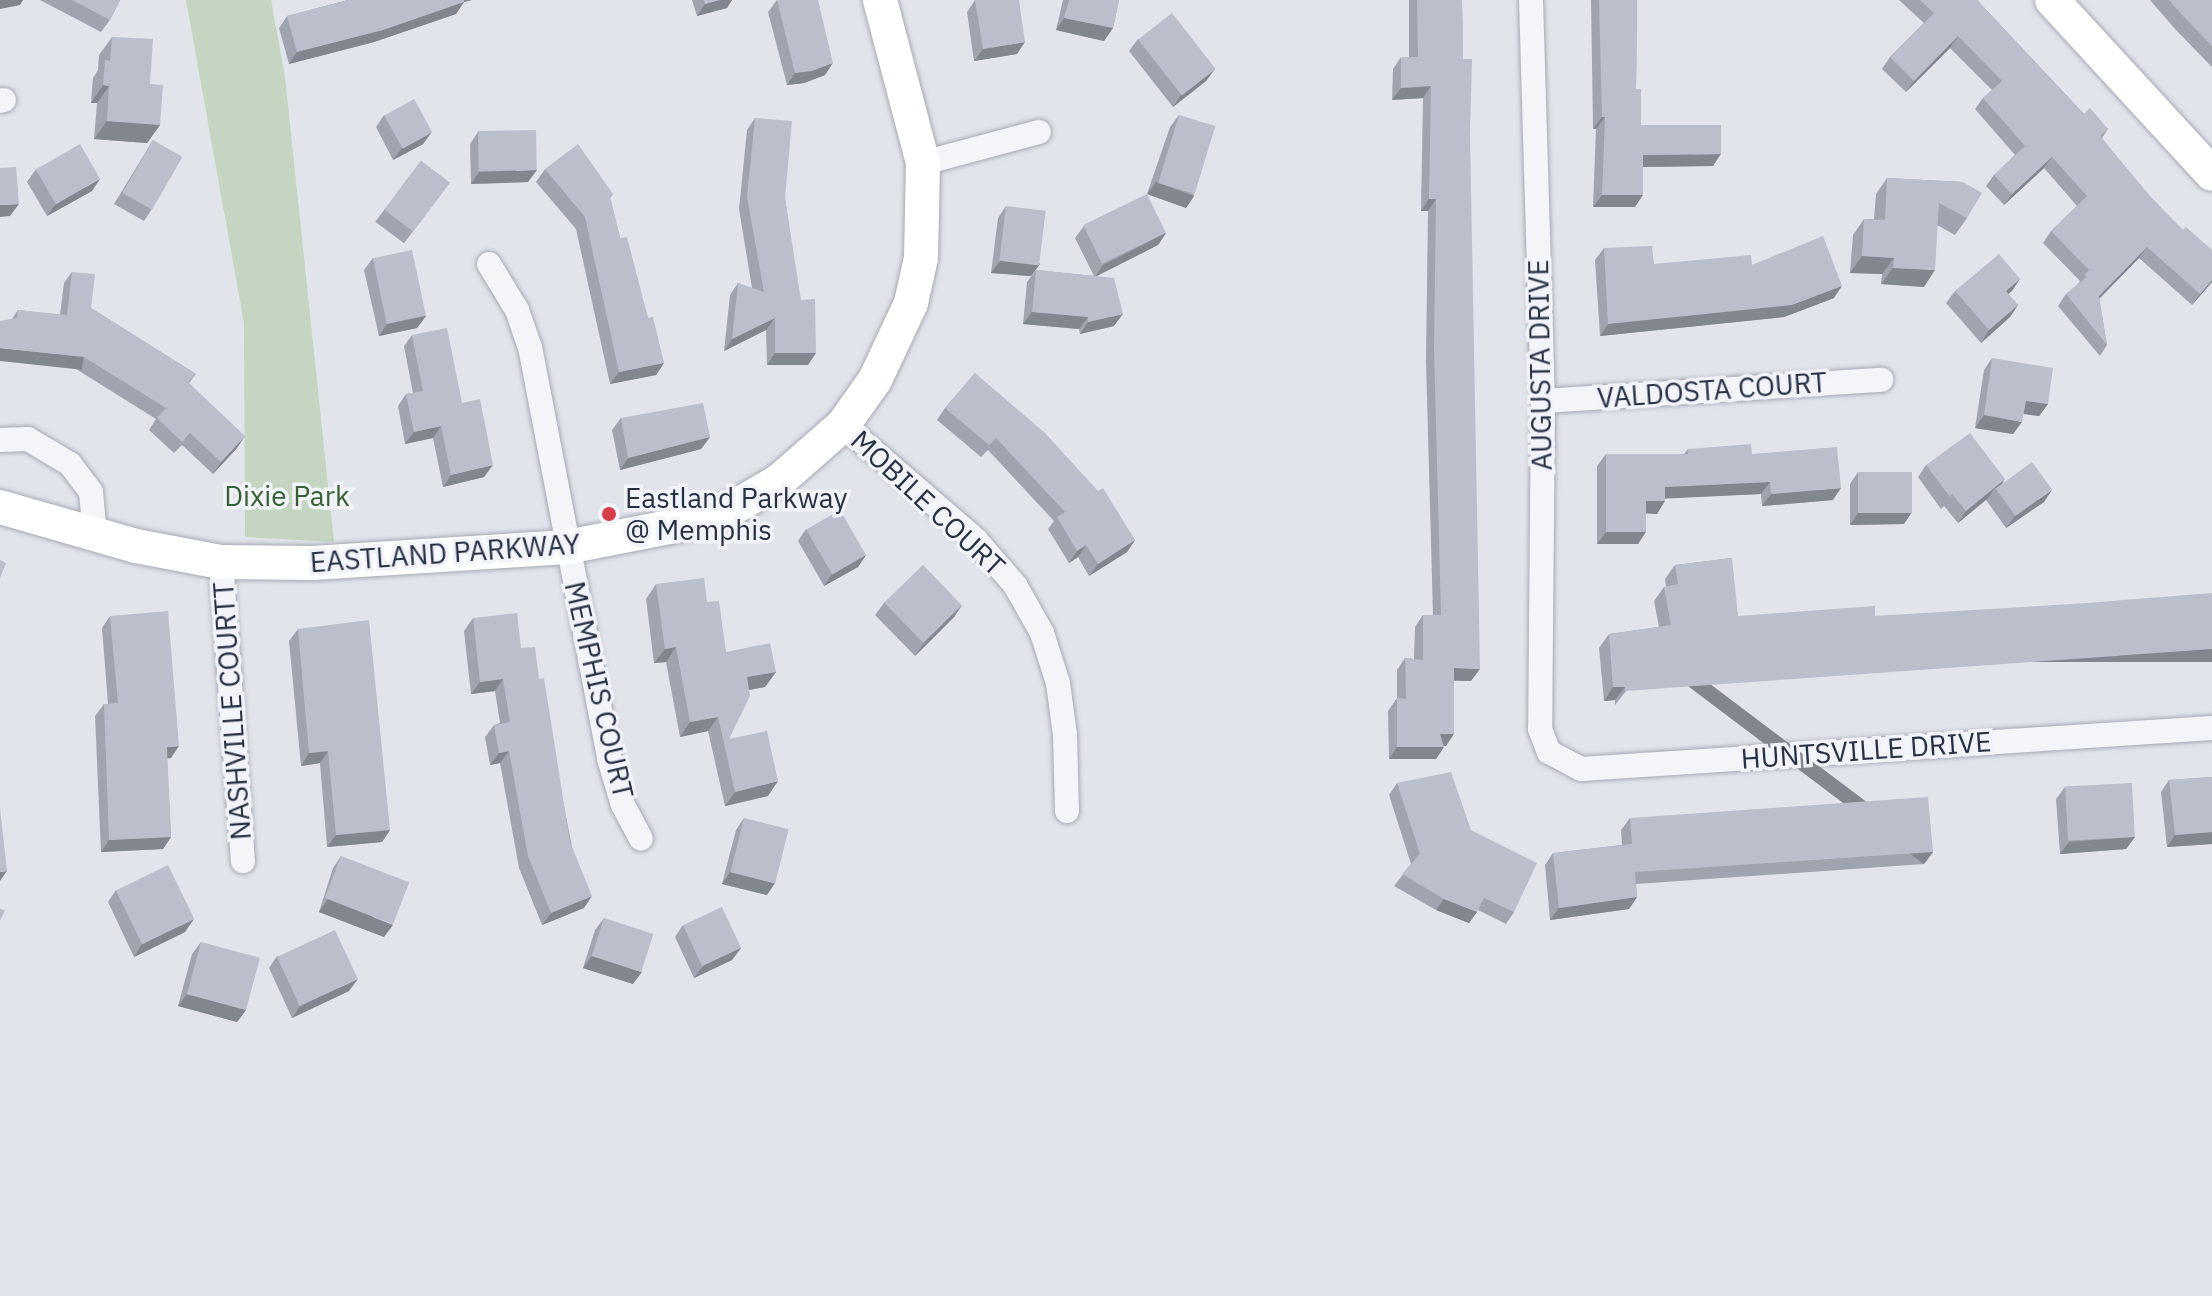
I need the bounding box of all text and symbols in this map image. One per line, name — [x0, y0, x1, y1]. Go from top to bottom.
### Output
street label: AUGUSTA DRIVE — [1521, 259, 1559, 471]
street label: VALDOSTA COURT — [1596, 365, 1828, 415]
street label: MOBILE COURT — [844, 423, 1012, 583]
park label: Dixie Park — [224, 479, 350, 513]
place label: Eastland Parkway @ Memphis — [625, 481, 848, 547]
marker: Eastland Parkway @ Memphis — [600, 505, 618, 523]
street label: EASTLAND PARKWAY — [309, 527, 581, 579]
street label: MEMPHIS COURT — [558, 578, 640, 802]
street label: NASHVILLE COURTT — [206, 581, 258, 841]
street label: HUNTSVILLE DRIVE — [1740, 724, 1992, 776]

